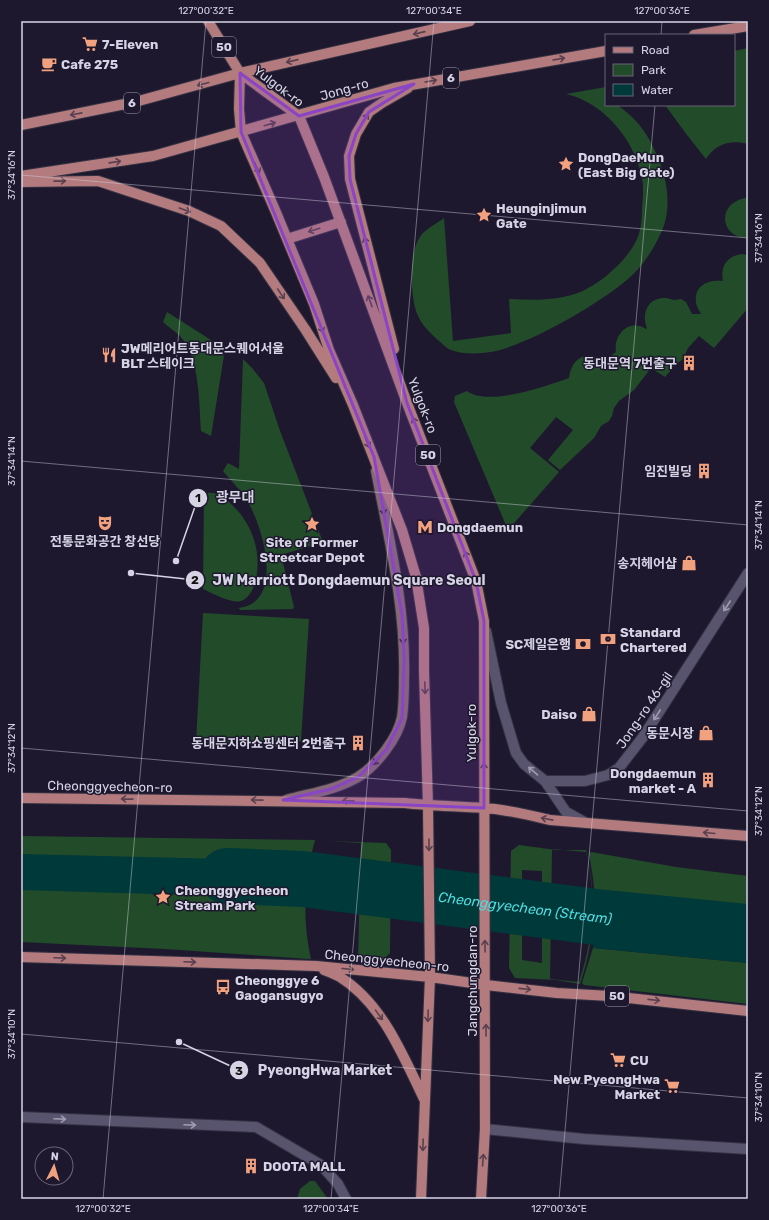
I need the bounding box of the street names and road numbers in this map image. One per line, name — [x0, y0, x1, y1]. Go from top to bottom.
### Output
road number: 50 — [212, 37, 236, 57]
street label: Yulgok-ro — [250, 63, 307, 111]
road number: 6 — [443, 68, 459, 88]
street label: Jong-ro — [318, 75, 370, 105]
road number: 6 — [124, 93, 140, 113]
street label: Yulgok-ro — [404, 375, 440, 436]
road number: 50 — [416, 445, 440, 465]
street label: Jong-ro 46-gil — [613, 669, 676, 752]
street label: Yulgok-ro — [464, 704, 480, 762]
street label: Cheonggyecheon-ro — [47, 778, 173, 796]
street label: Jangchungdan-ro — [465, 926, 481, 1036]
street label: Cheonggyecheon-ro — [324, 946, 450, 975]
road number: 50 — [605, 986, 629, 1006]

